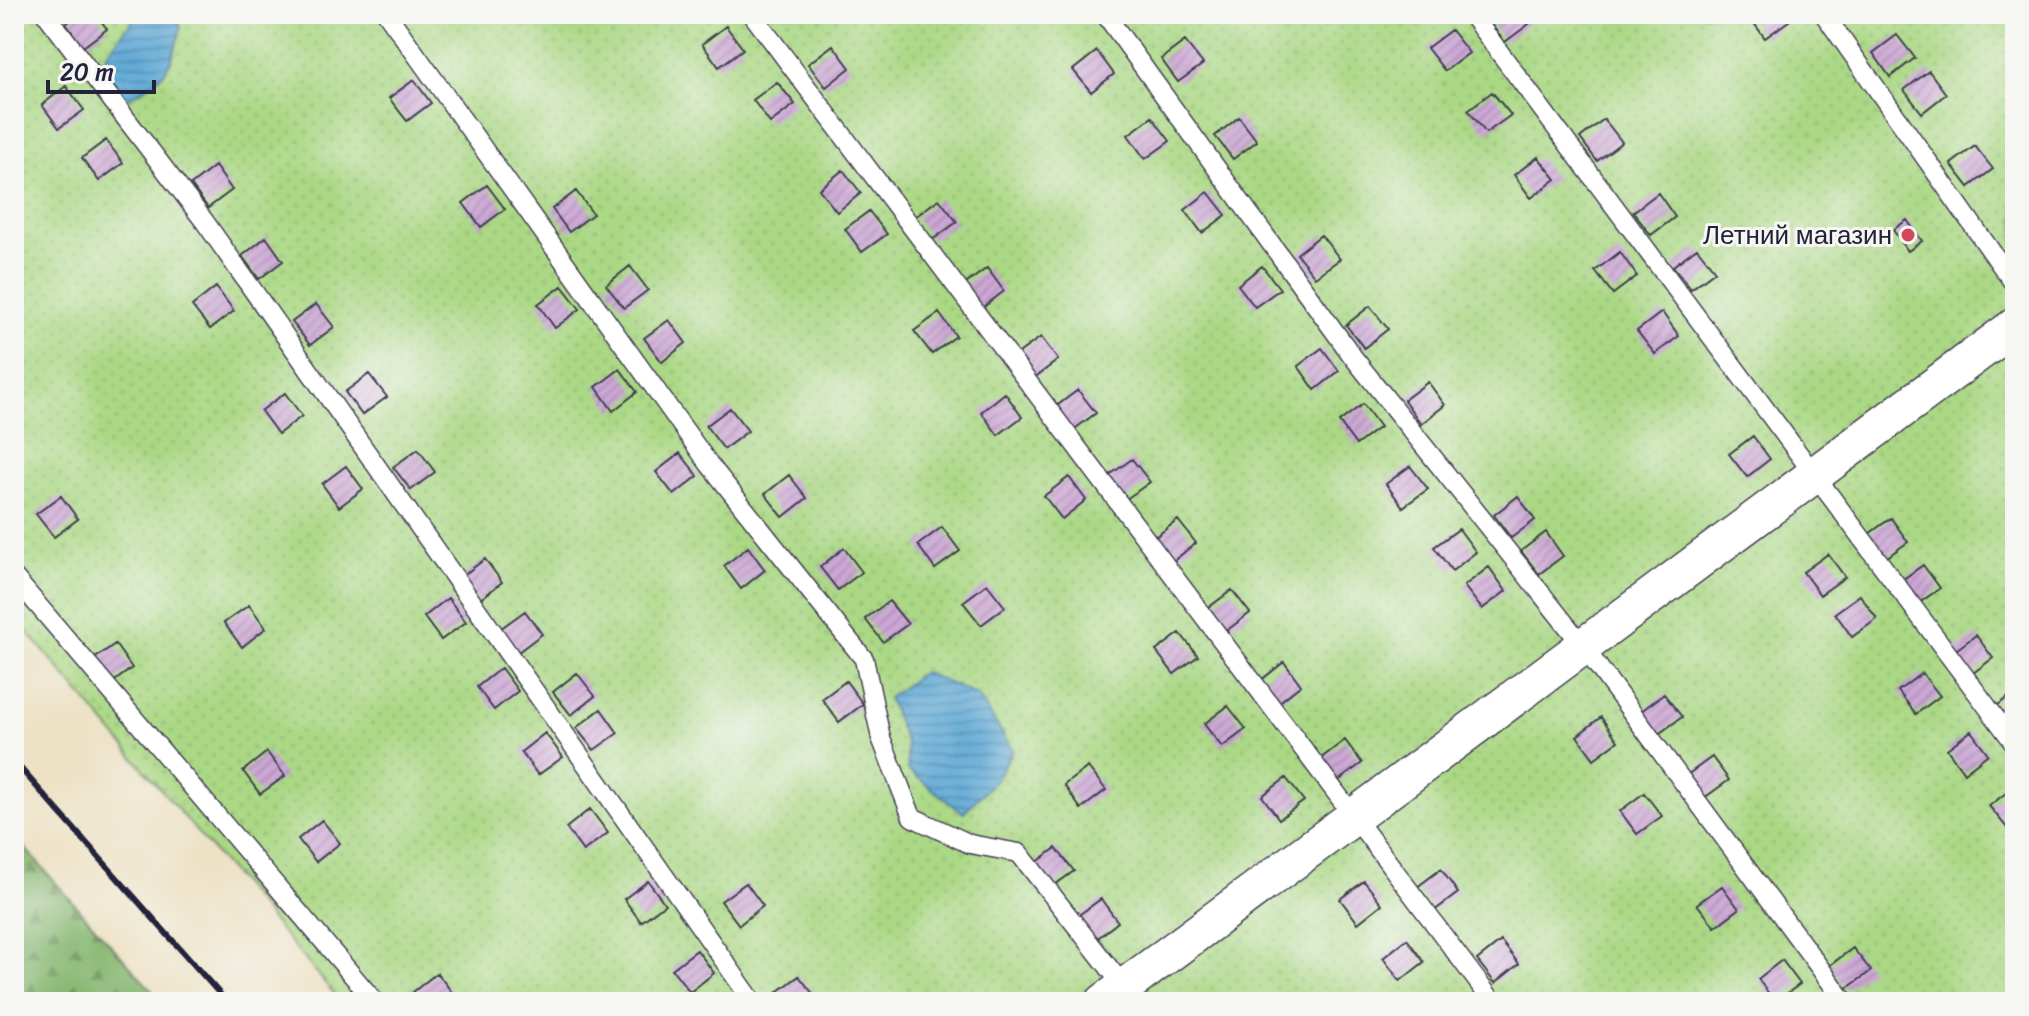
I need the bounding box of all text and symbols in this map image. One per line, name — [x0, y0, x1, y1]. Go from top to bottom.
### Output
scale bar — [48, 44, 154, 94]
text: 20 m — [60, 51, 114, 93]
place label: Летний магазин — [1703, 212, 1892, 258]
marker: Летний магазин — [1899, 226, 1917, 244]

